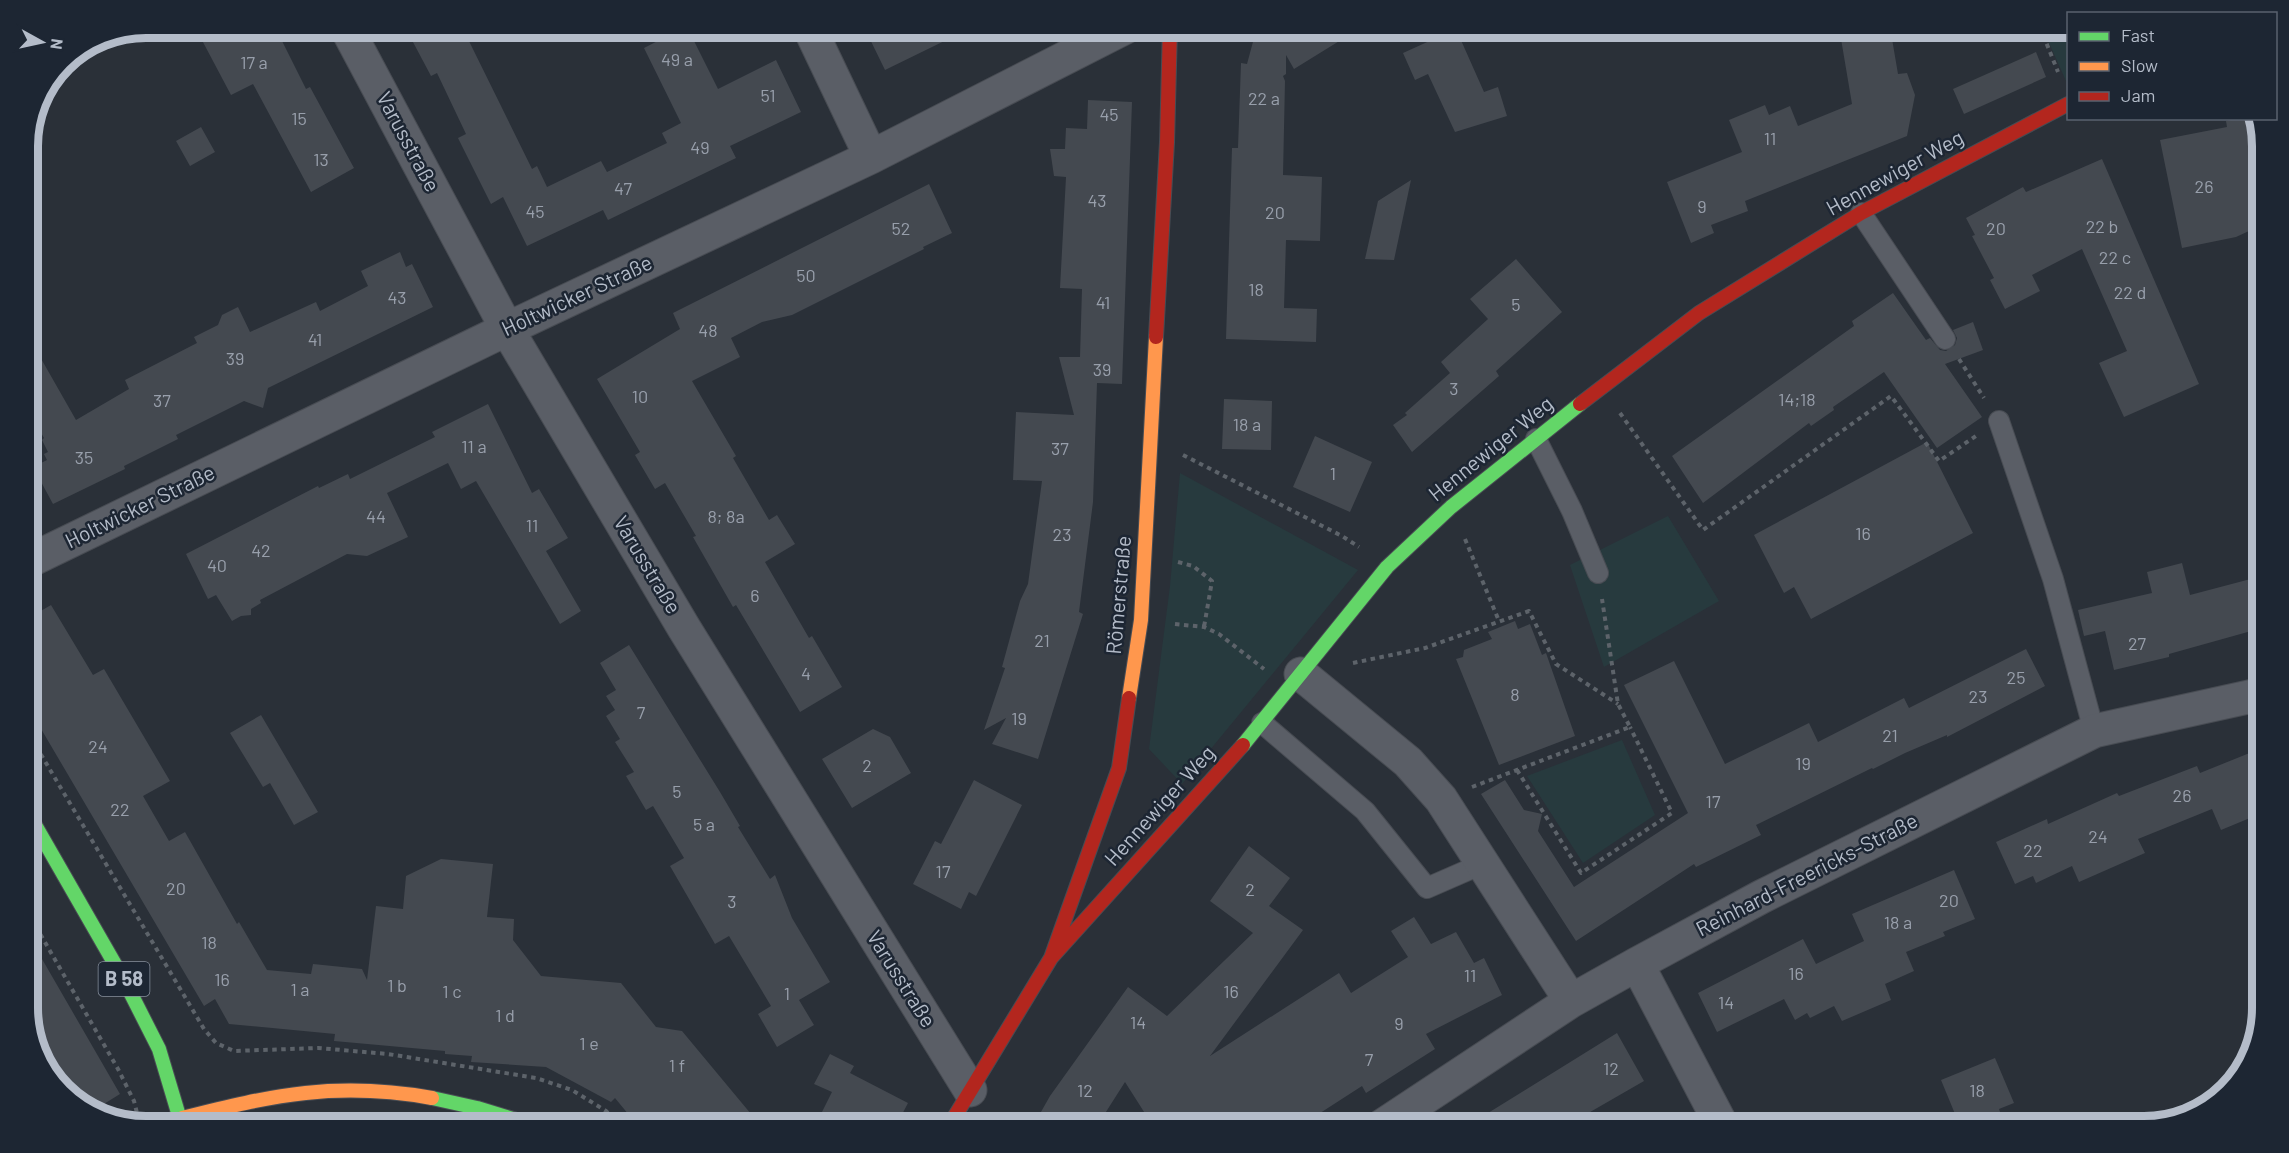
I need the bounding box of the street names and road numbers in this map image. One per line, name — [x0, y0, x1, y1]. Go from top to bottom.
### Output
street label: Varusstraße — [373, 87, 446, 196]
street label: Hennewiger Weg — [1821, 124, 1967, 220]
street label: Holtwicker Straße — [497, 249, 656, 340]
street label: Hennewiger Weg — [1423, 390, 1557, 506]
street label: Holtwicker Straße — [60, 459, 218, 553]
street label: Varusstraße — [609, 511, 687, 618]
street label: Römerstraße — [1100, 535, 1135, 655]
street label: Hennewiger Weg — [1098, 740, 1219, 870]
street label: Reinhard-Freericks-Straße — [1691, 807, 1921, 941]
street label: Varusstraße — [863, 925, 942, 1031]
road number: B 58 — [98, 962, 150, 996]

